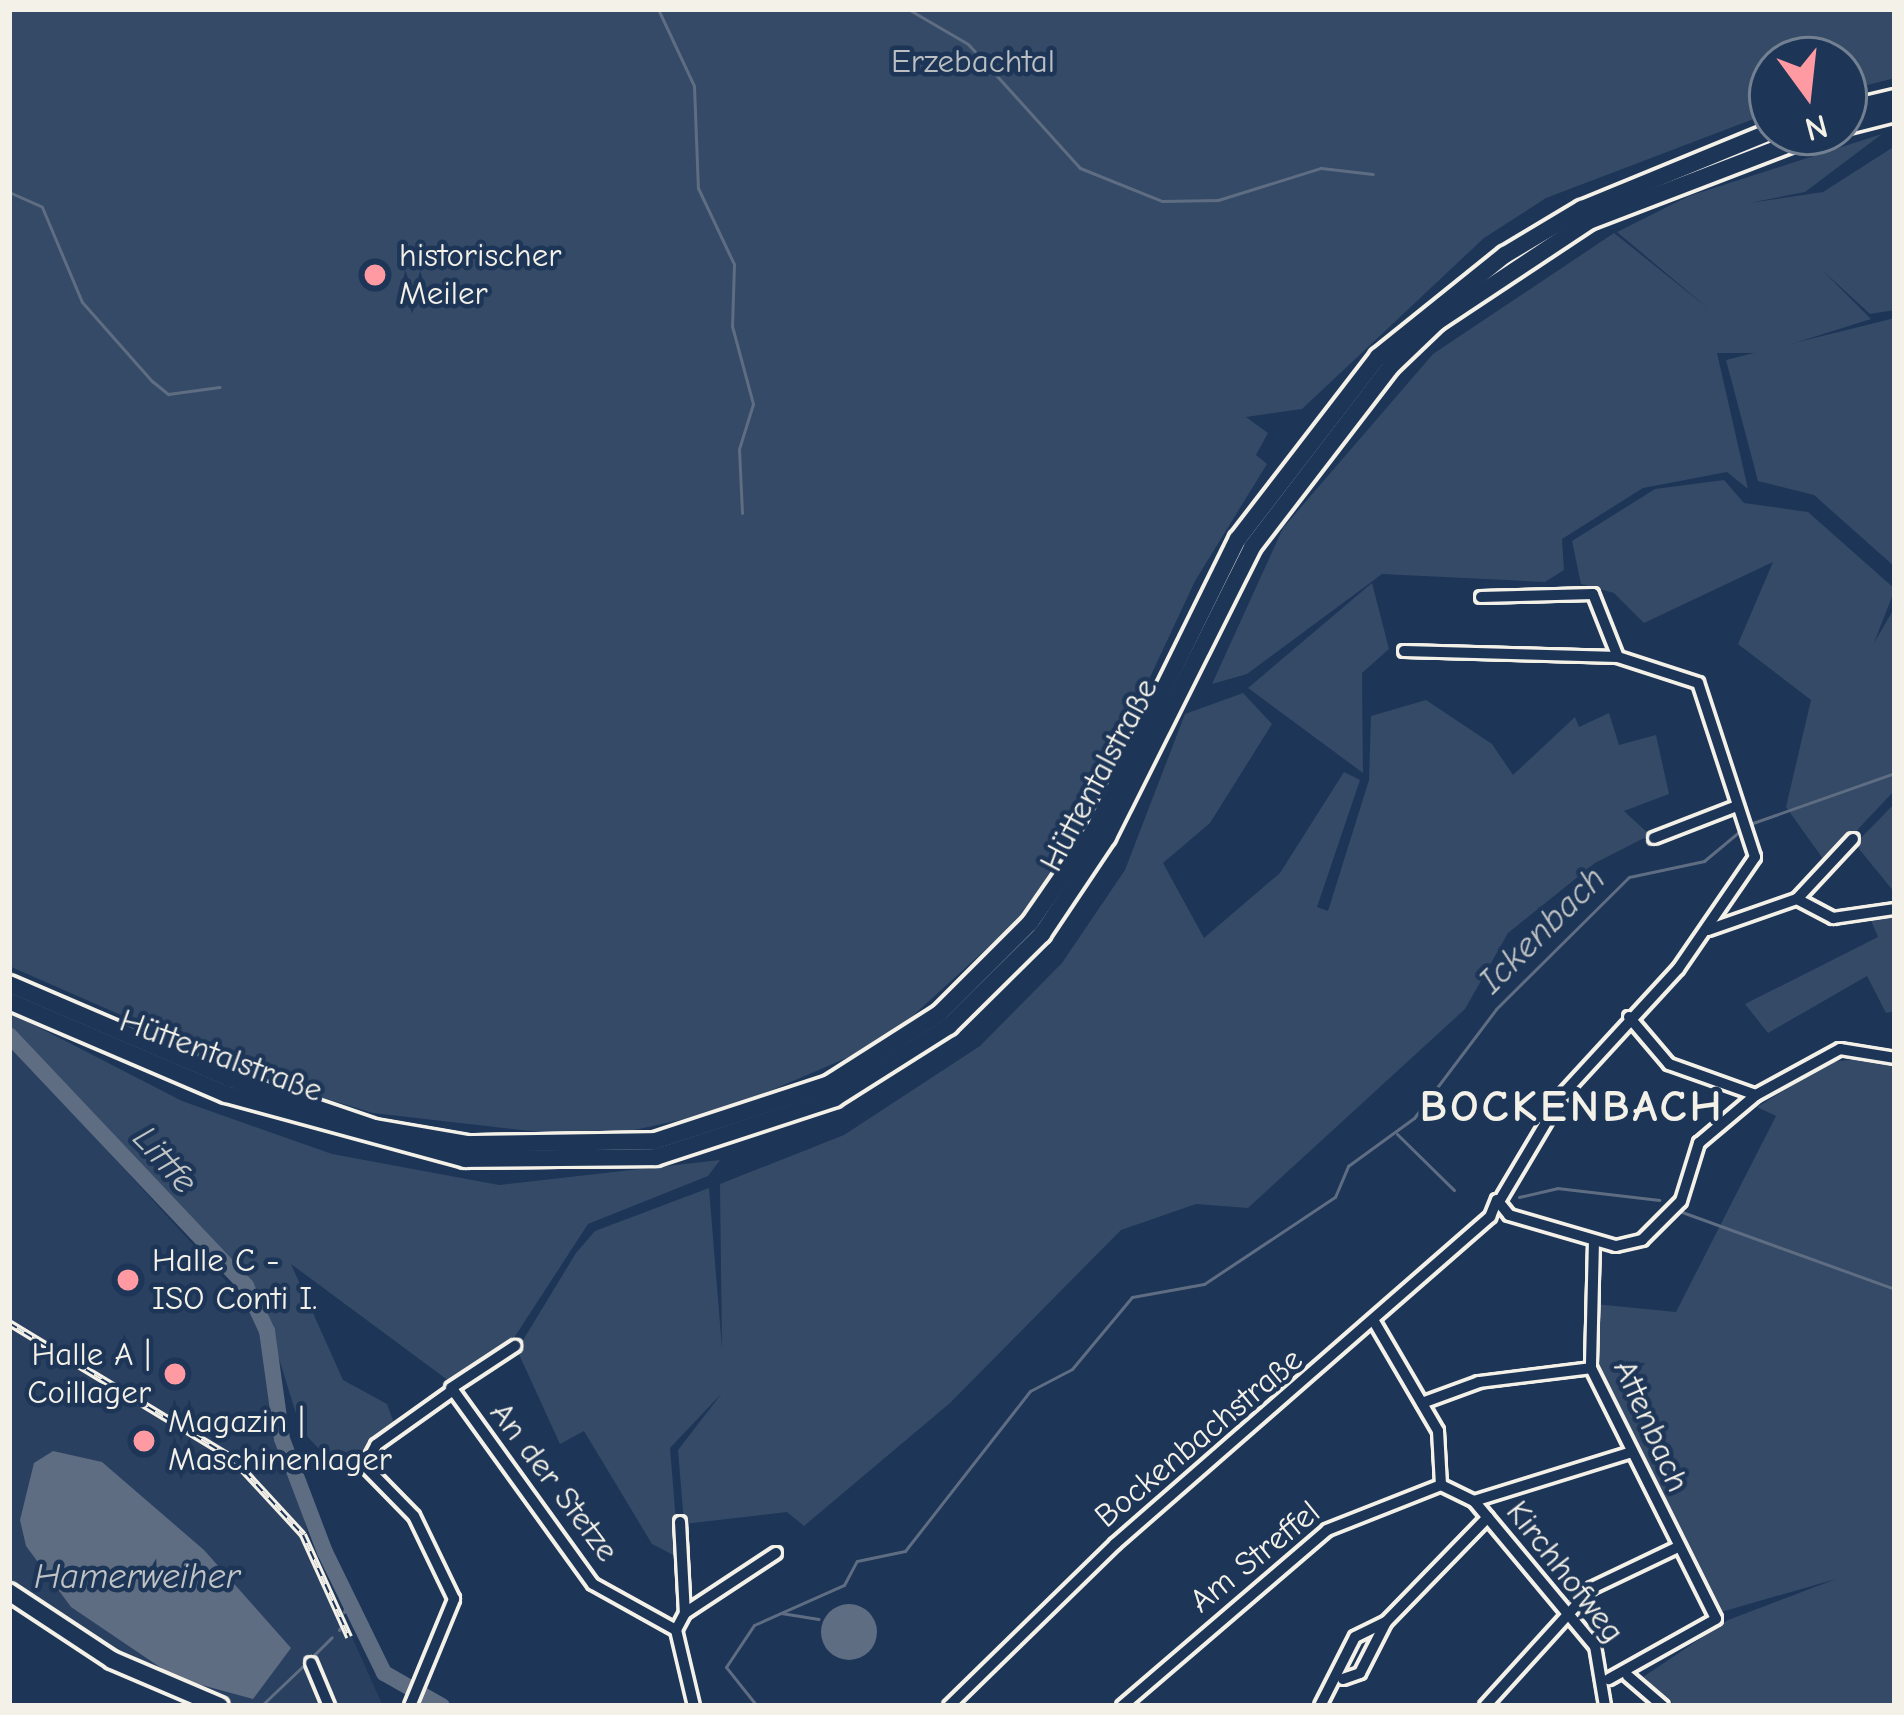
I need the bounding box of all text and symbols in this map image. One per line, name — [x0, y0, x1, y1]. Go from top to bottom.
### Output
north arrow — [1748, 36, 1868, 156]
park label: Erzebachtal — [891, 42, 1055, 82]
text: N — [1801, 107, 1832, 149]
place label: historischer Meiler — [399, 236, 561, 314]
marker: historischer Meiler — [362, 262, 388, 288]
street label: Hüttentalstraße — [1032, 672, 1166, 878]
water label: Ickenbach — [1470, 858, 1614, 1002]
street label: Hüttentalstraße — [114, 1001, 328, 1111]
district label: BOCKENBACH — [1419, 1080, 1725, 1134]
water label: Littfe — [124, 1117, 206, 1203]
place label: Halle C - ISO Conti I. — [152, 1241, 317, 1319]
marker: Halle C - ISO Conti I. — [115, 1267, 141, 1293]
place label: Halle A | Coillager — [27, 1335, 151, 1413]
street label: Bockenbachstraße — [1087, 1340, 1311, 1536]
street label: Attenbach — [1604, 1354, 1698, 1498]
marker: Halle A | Coillager — [162, 1361, 188, 1387]
street label: An der Stetze — [481, 1394, 627, 1570]
place label: Magazin | Maschinenlager — [168, 1402, 392, 1480]
marker: Magazin | Maschinenlager — [131, 1428, 157, 1454]
street label: Am Streffel — [1182, 1493, 1328, 1621]
street label: Kirchhofweg — [1497, 1493, 1633, 1651]
water label: Hamerweiher — [34, 1555, 240, 1599]

